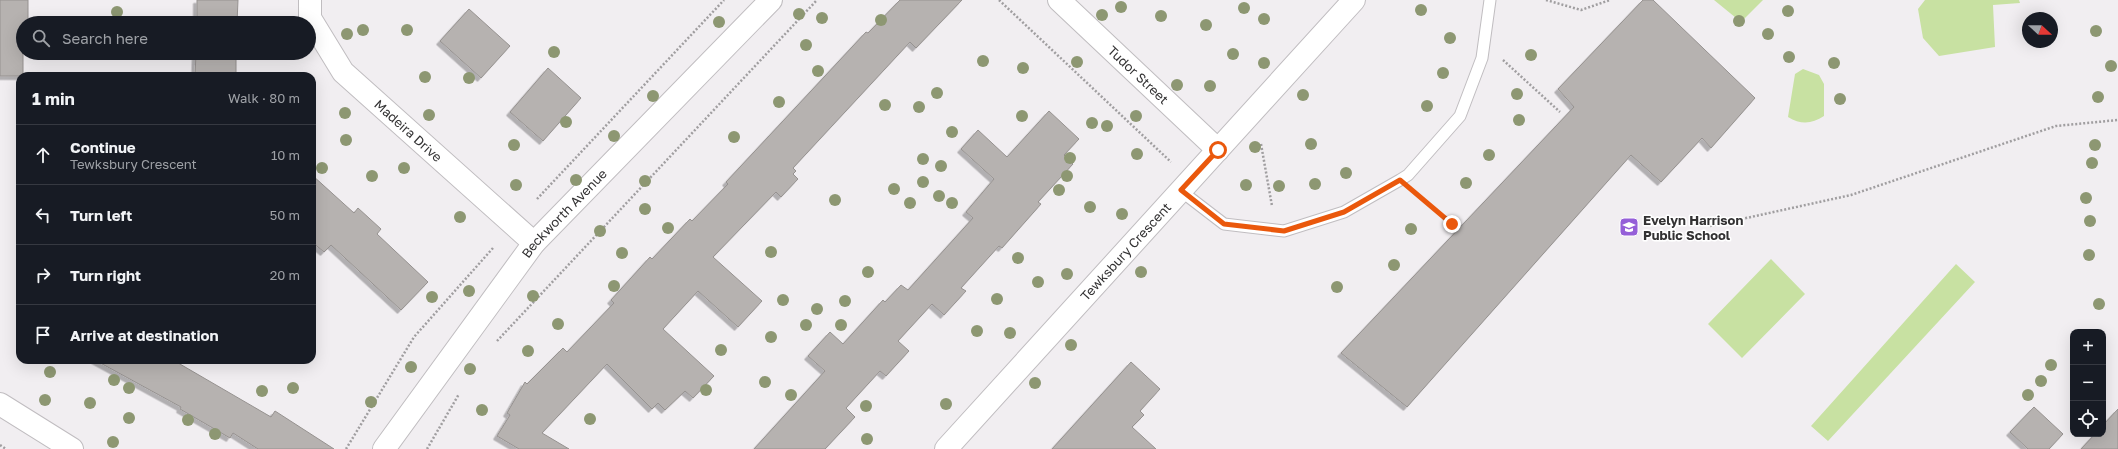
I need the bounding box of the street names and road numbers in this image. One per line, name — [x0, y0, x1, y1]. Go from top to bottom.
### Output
street label: Tudor Street — [1105, 42, 1172, 107]
street label: Madeira Drive — [371, 96, 445, 165]
street label: Beckworth Avenue — [518, 165, 610, 261]
street label: Tewksbury Crescent — [1077, 199, 1174, 304]

